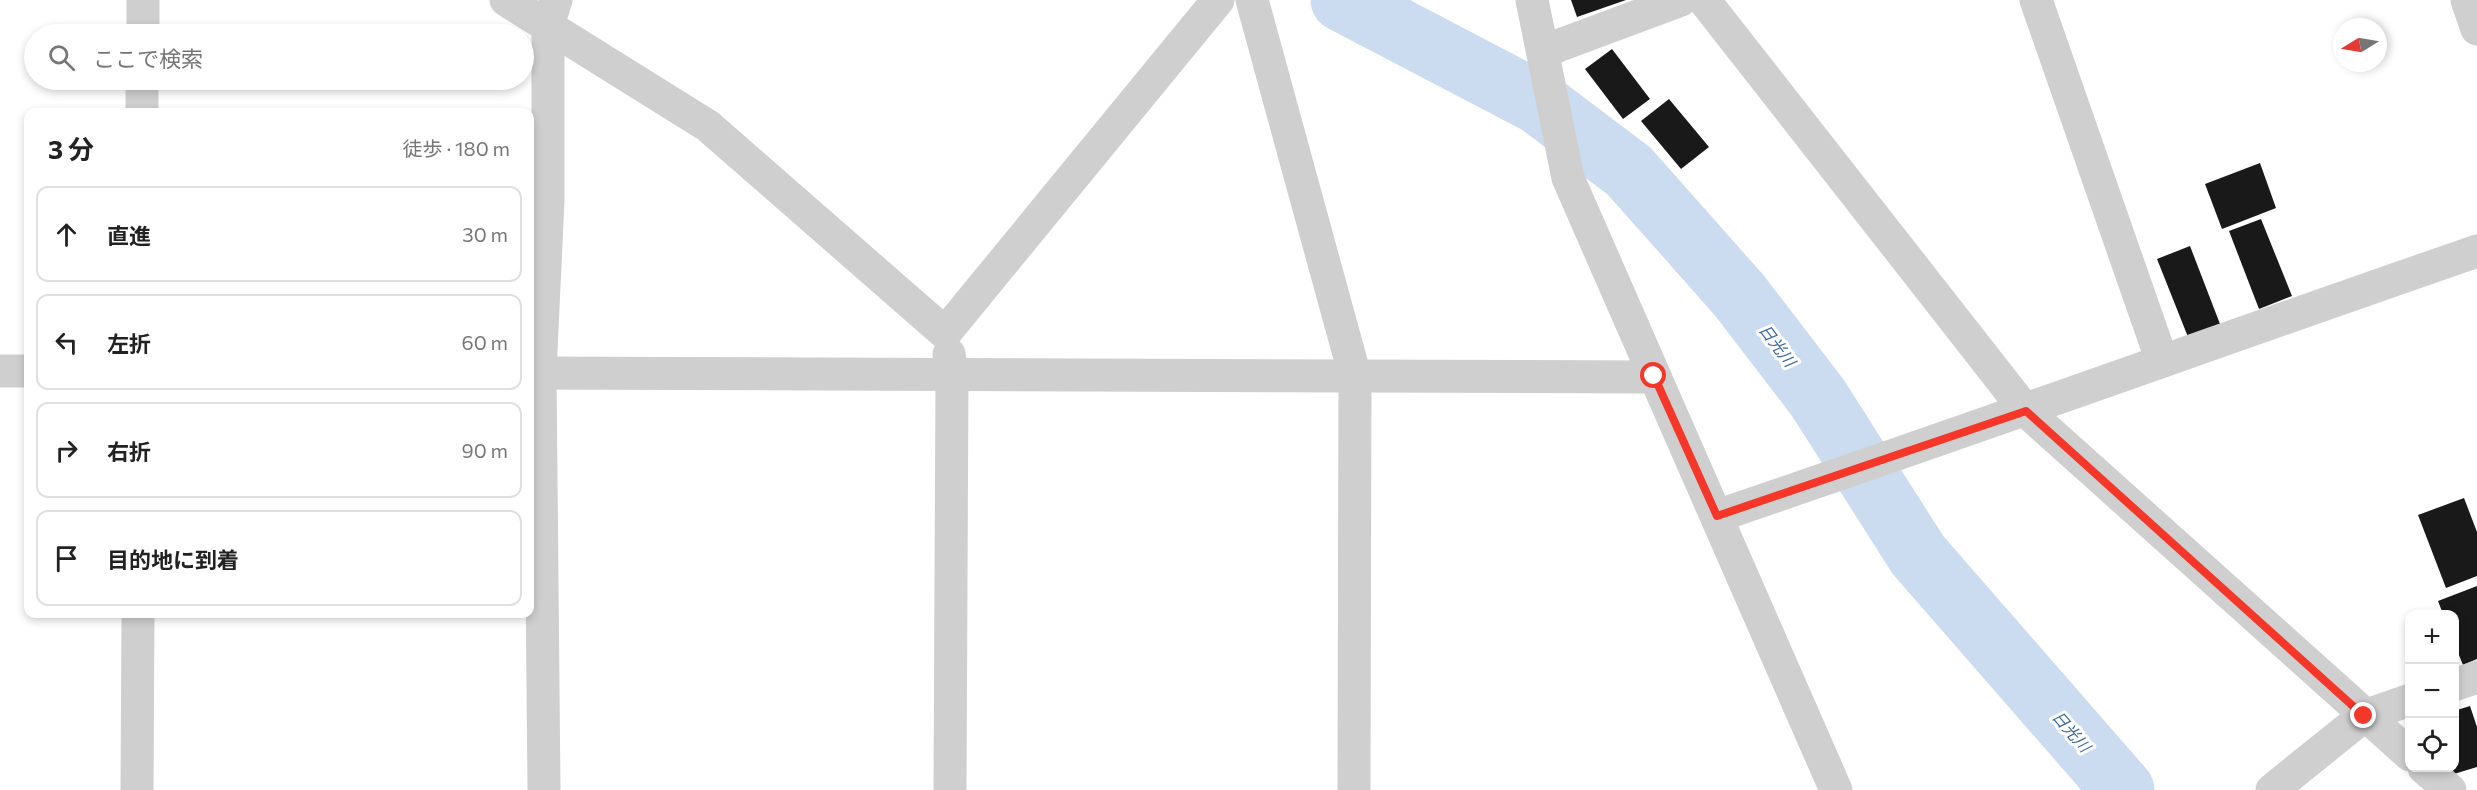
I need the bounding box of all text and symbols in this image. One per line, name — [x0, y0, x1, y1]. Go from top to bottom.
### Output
north arrow — [2333, 18, 2387, 72]
search box — [24, 24, 534, 90]
icon: search — [45, 41, 78, 74]
text: ここで検索 — [93, 45, 203, 72]
text: 3 分 — [48, 133, 94, 164]
text: 徒歩 · 180 m — [403, 136, 510, 160]
icon: ahead — [50, 218, 83, 251]
text: 直進 — [107, 222, 151, 249]
text: 30 m — [462, 222, 508, 246]
water label: 日光川 — [1756, 320, 1801, 371]
icon: left — [50, 326, 83, 359]
text: 左折 — [107, 330, 151, 357]
text: 60 m — [462, 330, 508, 354]
route start — [1640, 362, 1666, 388]
icon: right — [50, 434, 83, 467]
text: 右折 — [107, 438, 151, 465]
text: 90 m — [462, 438, 508, 462]
icon: arrive — [50, 542, 83, 575]
text: 目的地に到着 — [107, 546, 239, 573]
map controls — [2405, 610, 2459, 772]
button: + — [2405, 610, 2459, 664]
button: − — [2405, 664, 2459, 718]
route end — [2350, 702, 2376, 728]
water label: 日光川 — [2049, 707, 2096, 757]
button: locate — [2405, 718, 2459, 772]

